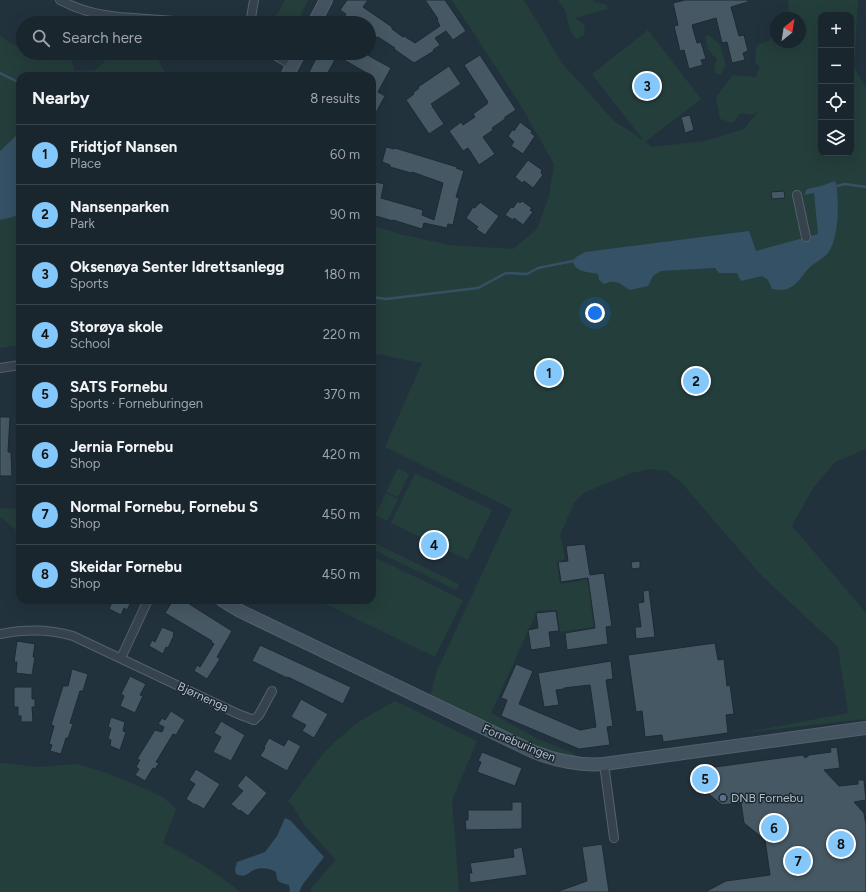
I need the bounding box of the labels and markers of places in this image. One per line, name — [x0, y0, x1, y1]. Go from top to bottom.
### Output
pin: 3 — [634, 71, 660, 101]
pin: 1 — [536, 358, 562, 388]
pin: 2 — [683, 366, 709, 396]
pin: 4 — [421, 530, 447, 560]
pin: 5 — [692, 764, 718, 794]
place label: DNB Fornebu — [731, 791, 803, 805]
marker: DNB Fornebu — [718, 793, 728, 803]
pin: 6 — [761, 813, 787, 843]
pin: 8 — [828, 829, 854, 859]
pin: 7 — [785, 846, 811, 876]

